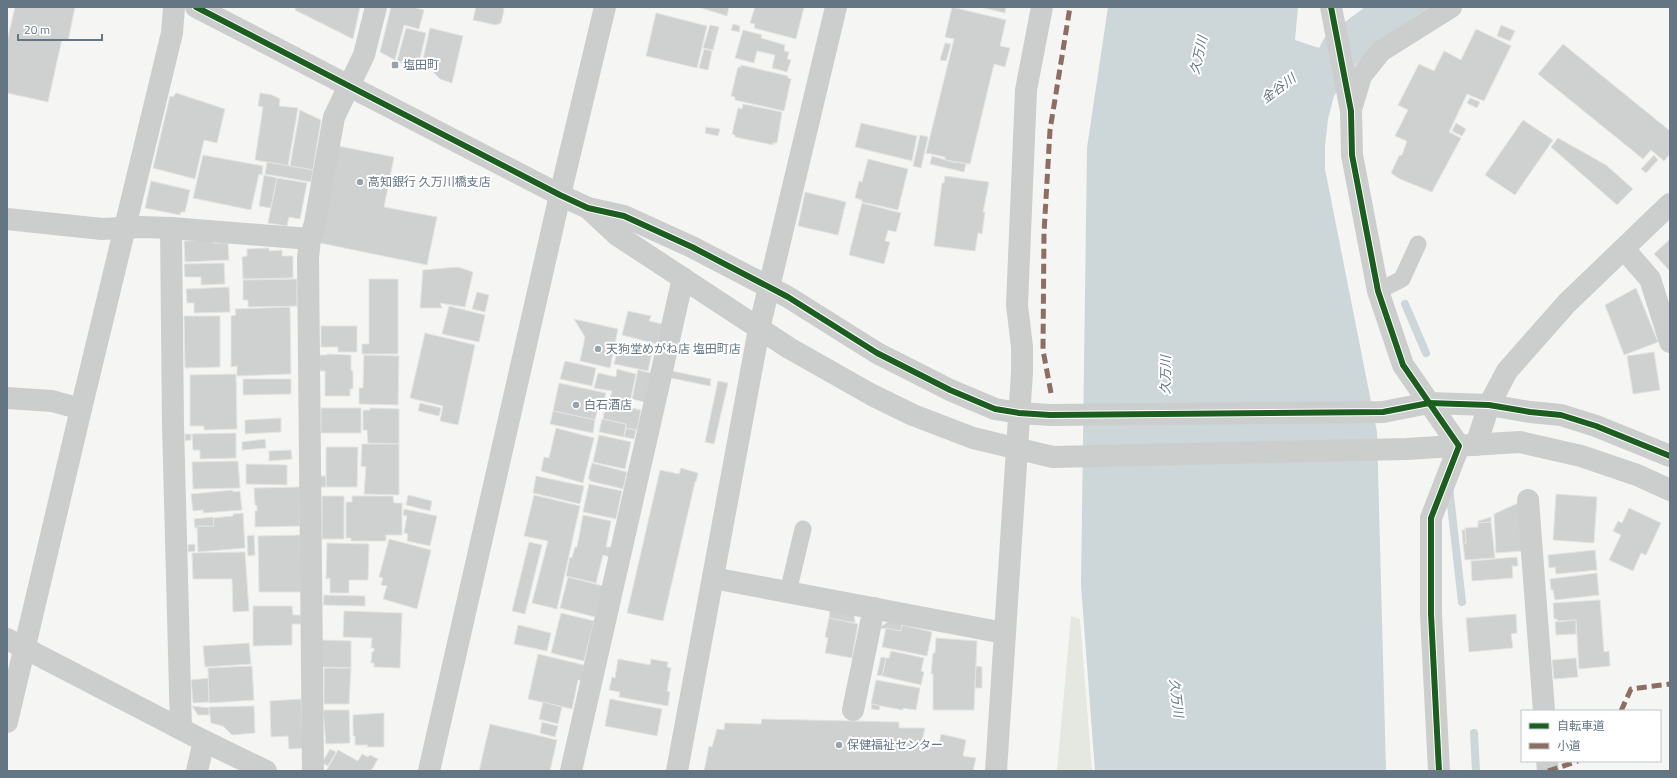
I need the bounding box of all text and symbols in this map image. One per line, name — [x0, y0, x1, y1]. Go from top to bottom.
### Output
scale bar — [18, 16, 102, 42]
text: 20 m — [24, 20, 50, 39]
water label: 久万川 — [1184, 32, 1213, 76]
place label: 塩田町 — [403, 55, 439, 74]
marker: 塩田町 — [390, 60, 400, 70]
water label: 金谷川 — [1256, 67, 1301, 108]
place label: 高知銀行 久万川橋支店 — [368, 172, 491, 191]
marker: 高知銀行 久万川橋支店 — [355, 177, 365, 187]
place label: 天狗堂めがね店 塩田町店 — [606, 339, 741, 358]
marker: 天狗堂めがね店 塩田町店 — [593, 344, 603, 354]
water label: 久万川 — [1155, 353, 1175, 395]
place label: 白石酒店 — [584, 395, 632, 414]
marker: 白石酒店 — [571, 400, 581, 410]
water label: 久万川 — [1165, 677, 1190, 721]
legend — [1521, 710, 1661, 762]
text: 自転車道 — [1557, 716, 1605, 735]
place label: 保健福祉センター — [847, 735, 943, 754]
text: 小道 — [1557, 736, 1581, 755]
marker: 保健福祉センター — [834, 740, 844, 750]

